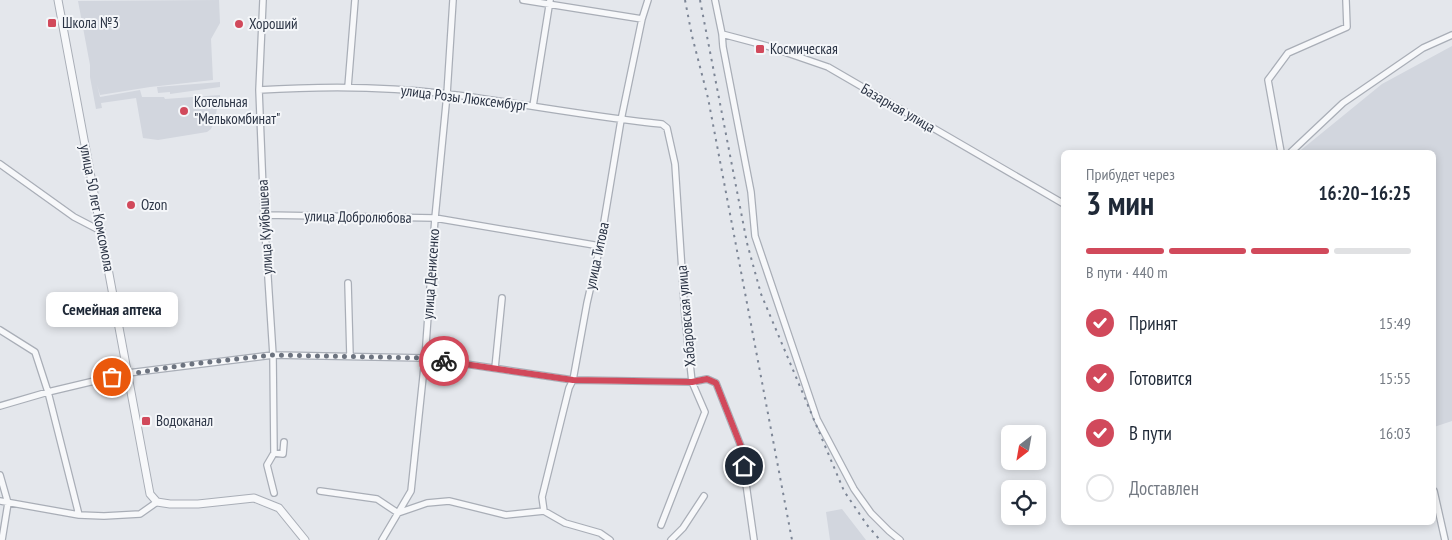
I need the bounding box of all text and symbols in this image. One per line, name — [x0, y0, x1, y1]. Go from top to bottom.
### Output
place label: Школа №3 — [62, 13, 119, 32]
place label: Хороший — [249, 14, 298, 33]
marker: Школа №3 — [46, 17, 58, 29]
marker: Хороший — [233, 18, 245, 30]
place label: Космическая — [770, 39, 838, 58]
marker: Космическая — [754, 43, 766, 55]
street label: Базарная улица — [858, 79, 939, 136]
street label: улица Розы Люксембург — [400, 80, 529, 115]
place label: Котельная "Мелькомбинат" — [194, 92, 280, 128]
marker: Котельная "Мелькомбинат" — [178, 105, 190, 117]
street label: улица 50 лет Комсомола — [76, 143, 119, 273]
text: Прибудет через — [1086, 164, 1175, 184]
street label: улица Куйбышева — [253, 179, 276, 275]
text: 16:20–16:25 — [1318, 181, 1411, 205]
text: 3 мин — [1086, 182, 1154, 224]
place label: Ozon — [141, 195, 167, 214]
marker: Ozon — [125, 199, 137, 211]
street label: улица Добролюбова — [304, 206, 412, 227]
street label: улица Титова — [580, 220, 613, 291]
street label: улица Денисенко — [418, 228, 443, 320]
text: В пути · 440 m — [1086, 262, 1168, 282]
street label: Хабаровская улица — [672, 264, 699, 368]
callout: Семейная аптека — [46, 292, 178, 327]
text: Семейная аптека — [62, 299, 162, 319]
icon: check — [1086, 309, 1114, 337]
text: Принят — [1129, 311, 1177, 335]
text: 15:49 — [1379, 313, 1411, 333]
courier — [419, 336, 469, 386]
icon: bike — [430, 347, 458, 375]
pin — [91, 356, 133, 398]
icon: bag — [98, 363, 126, 391]
icon: check — [1086, 364, 1114, 392]
text: Готовится — [1129, 366, 1192, 390]
text: 15:55 — [1379, 368, 1411, 388]
place label: Водоканал — [156, 411, 213, 430]
marker: Водоканал — [140, 415, 152, 427]
icon: check — [1086, 419, 1114, 447]
text: В пути — [1129, 421, 1172, 445]
text: 16:03 — [1379, 423, 1411, 443]
north arrow — [1001, 425, 1046, 470]
map controls — [1001, 425, 1046, 525]
pin — [723, 445, 765, 487]
icon: home — [730, 452, 758, 480]
text: Доставлен — [1129, 476, 1199, 500]
button: locate — [1001, 480, 1046, 525]

